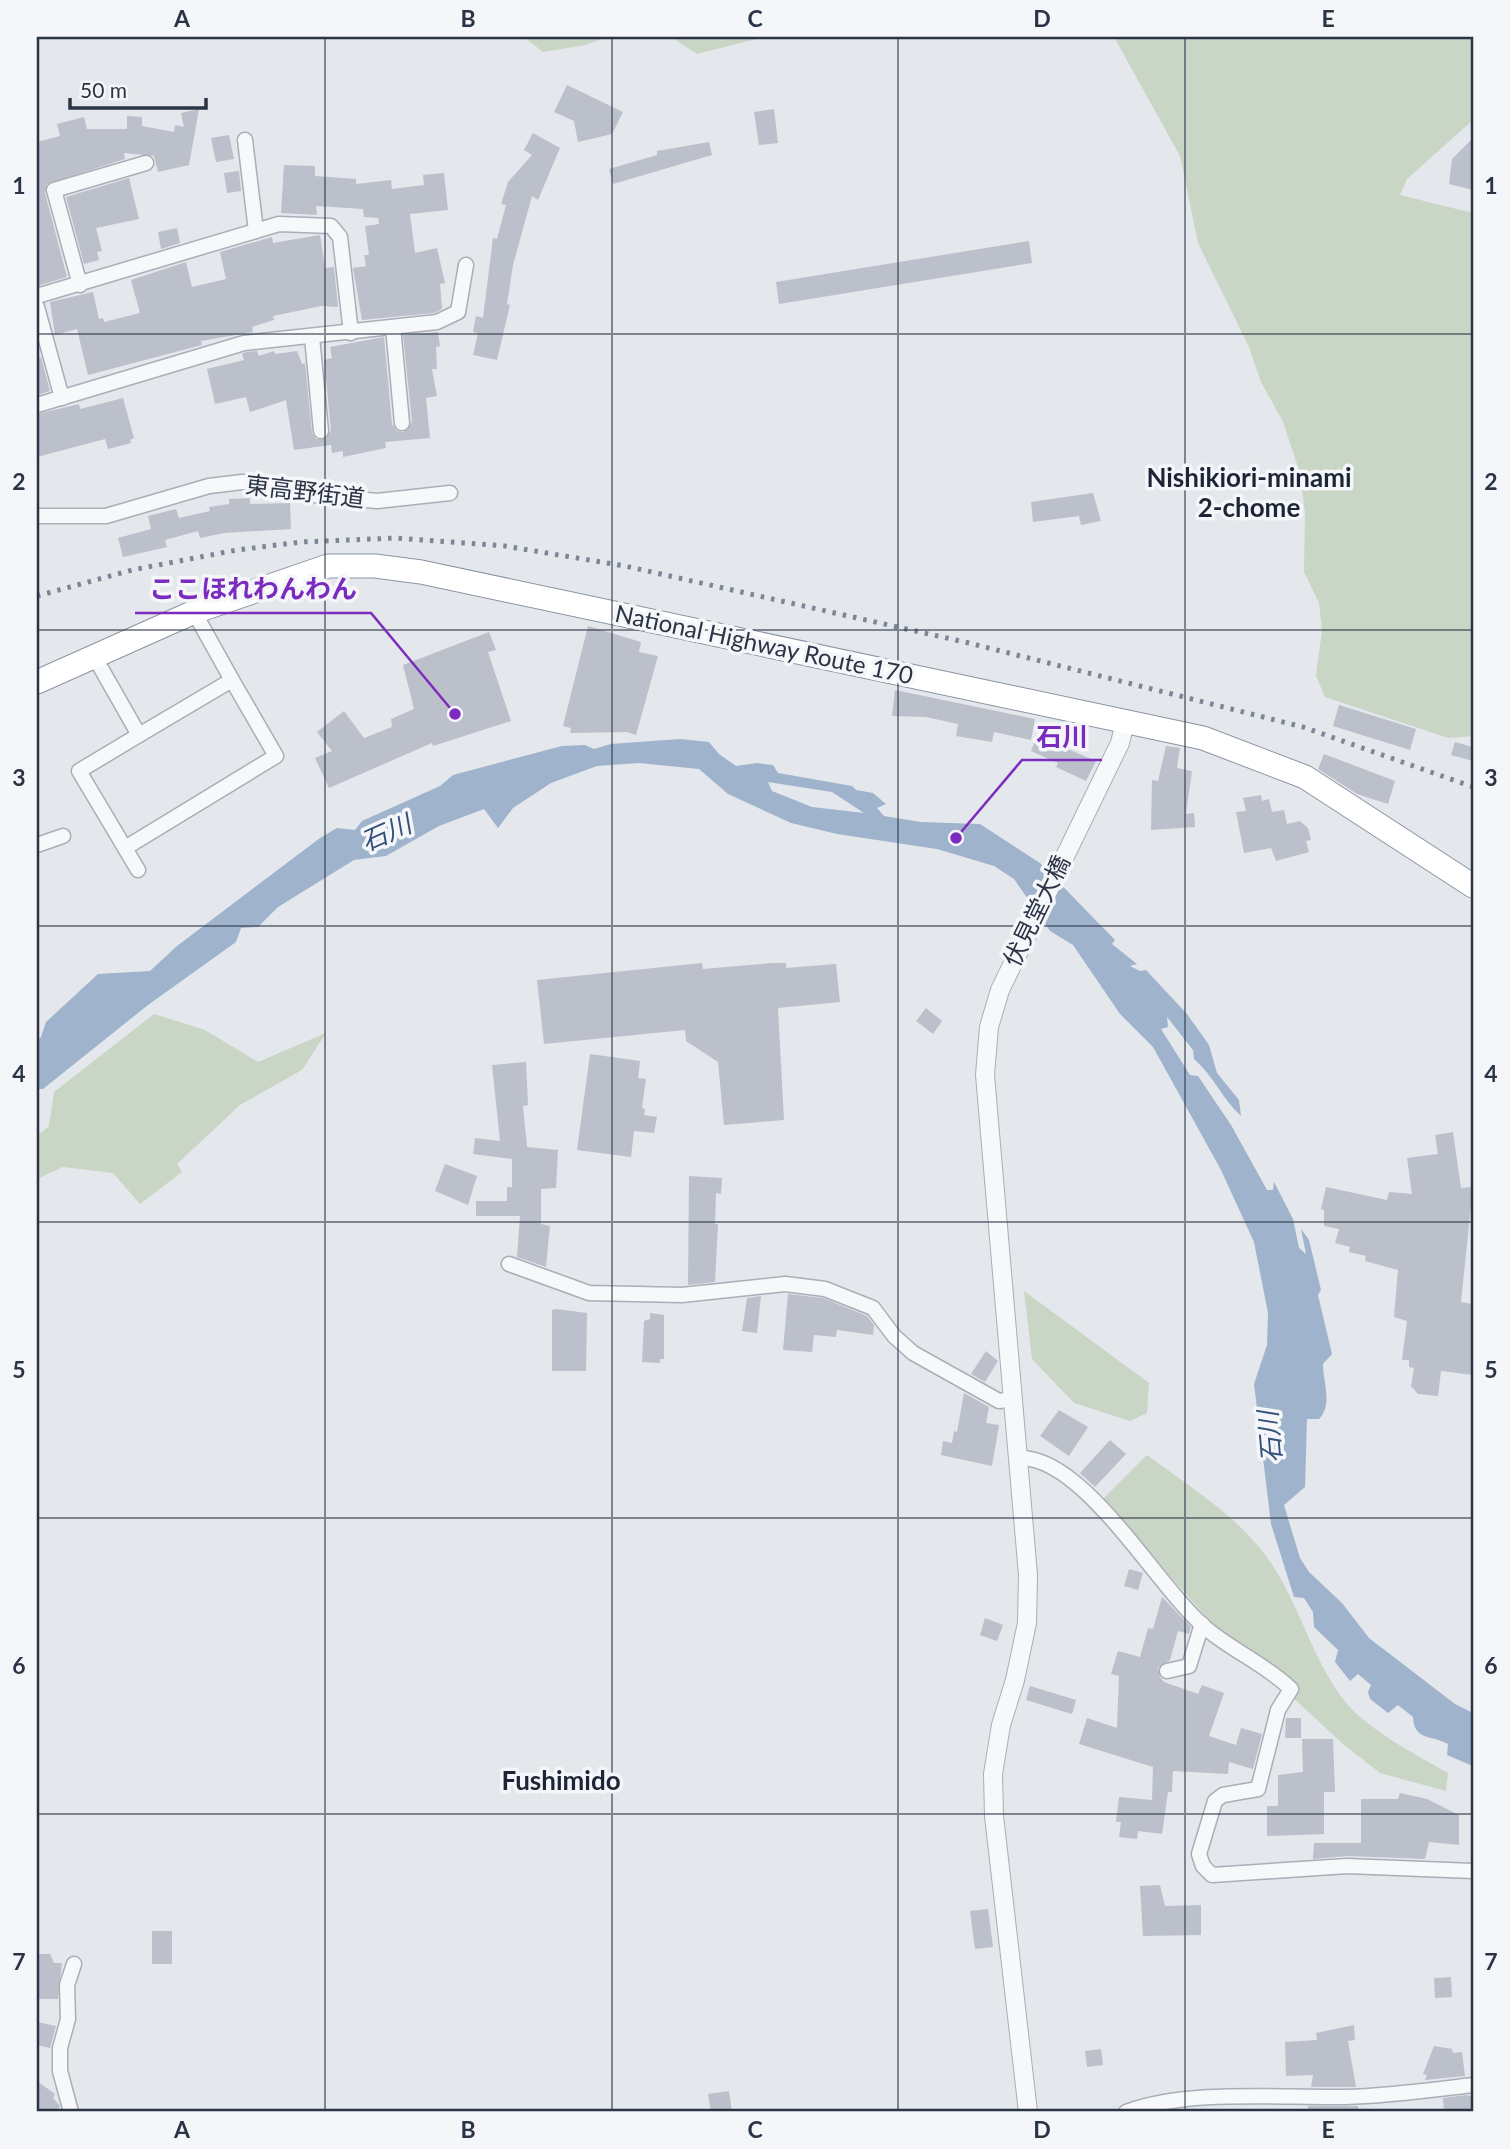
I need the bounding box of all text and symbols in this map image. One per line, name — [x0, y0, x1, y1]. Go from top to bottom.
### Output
text: A — [173, 4, 191, 32]
text: B — [460, 4, 476, 32]
text: C — [747, 4, 763, 32]
text: D — [1033, 4, 1051, 32]
text: E — [1321, 4, 1335, 32]
scale bar — [70, 66, 206, 110]
text: 50 m — [80, 77, 127, 102]
text: 1 — [12, 171, 26, 199]
text: 1 — [1484, 171, 1498, 199]
district label: Nishikiori-minami 2-chome — [1146, 461, 1352, 523]
text: 2 — [12, 467, 26, 495]
text: 2 — [1484, 467, 1498, 495]
street label: 東高野街道 — [244, 469, 367, 512]
callout: ここほれわんわん — [135, 566, 371, 613]
text: ここほれわんわん — [149, 572, 357, 604]
street label: National Highway Route 170 — [613, 598, 916, 689]
callout: 石川 — [1022, 713, 1102, 760]
text: 石川 — [1036, 720, 1088, 752]
text: 3 — [12, 763, 26, 791]
text: 3 — [1484, 763, 1498, 791]
water label: 石川 — [355, 806, 419, 857]
street label: 伏見堂大橋 — [996, 850, 1075, 971]
text: 4 — [12, 1059, 26, 1087]
text: 4 — [1484, 1059, 1498, 1087]
text: 5 — [12, 1355, 26, 1383]
text: 5 — [1484, 1355, 1498, 1383]
water label: 石川 — [1251, 1407, 1287, 1464]
text: 6 — [12, 1651, 26, 1679]
text: 6 — [1484, 1651, 1498, 1679]
district label: Fushimido — [501, 1764, 621, 1796]
text: 7 — [12, 1947, 26, 1975]
text: 7 — [1484, 1947, 1498, 1975]
text: A — [173, 2115, 191, 2143]
text: B — [460, 2115, 476, 2143]
text: C — [747, 2115, 763, 2143]
text: D — [1033, 2115, 1051, 2143]
text: E — [1321, 2115, 1335, 2143]

